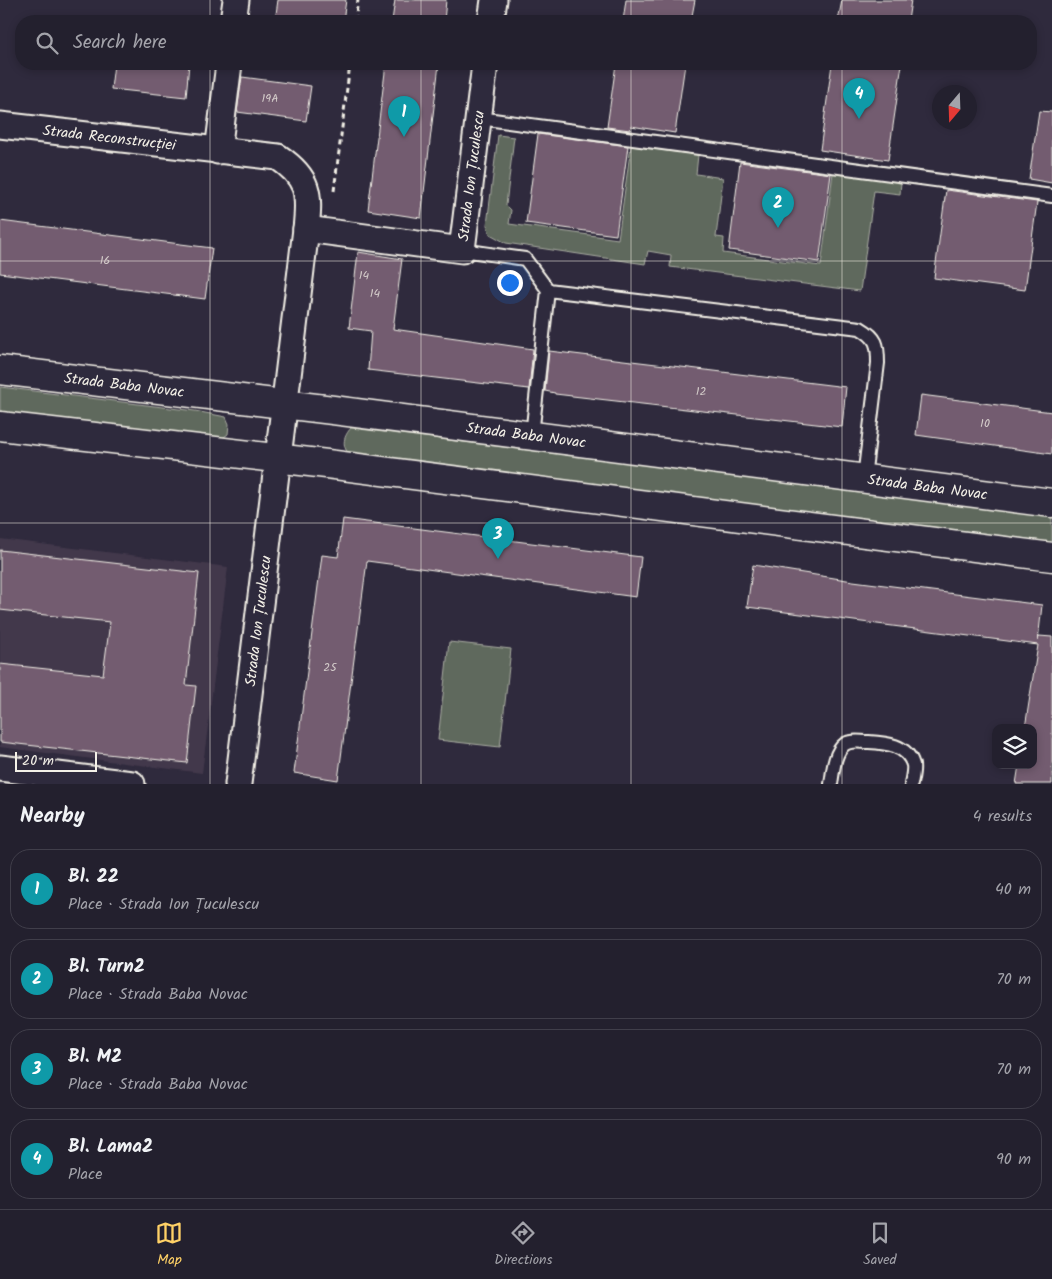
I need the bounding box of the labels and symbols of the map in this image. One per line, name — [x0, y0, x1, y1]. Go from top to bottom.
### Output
pin: 4 — [843, 78, 875, 119]
north arrow — [932, 85, 977, 130]
house number: 19A — [262, 89, 278, 108]
pin: 1 — [388, 96, 420, 137]
street label: Strada Ion Țuculescu — [452, 109, 492, 243]
street label: Strada Reconstrucției — [41, 119, 178, 158]
pin: 2 — [762, 187, 794, 228]
house number: 16 — [100, 251, 110, 270]
house number: 14 — [359, 266, 370, 285]
your location — [497, 270, 523, 296]
house number: 14 — [370, 284, 381, 303]
street label: Strada Baba Novac — [63, 367, 186, 405]
house number: 12 — [696, 382, 706, 401]
house number: 10 — [980, 414, 990, 433]
street label: Strada Baba Novac — [464, 416, 588, 456]
street label: Strada Baba Novac — [866, 468, 989, 508]
pin: 3 — [482, 518, 514, 559]
street label: Strada Ion Țuculescu — [239, 554, 279, 688]
house number: 25 — [323, 658, 338, 677]
scale bar — [15, 749, 98, 772]

